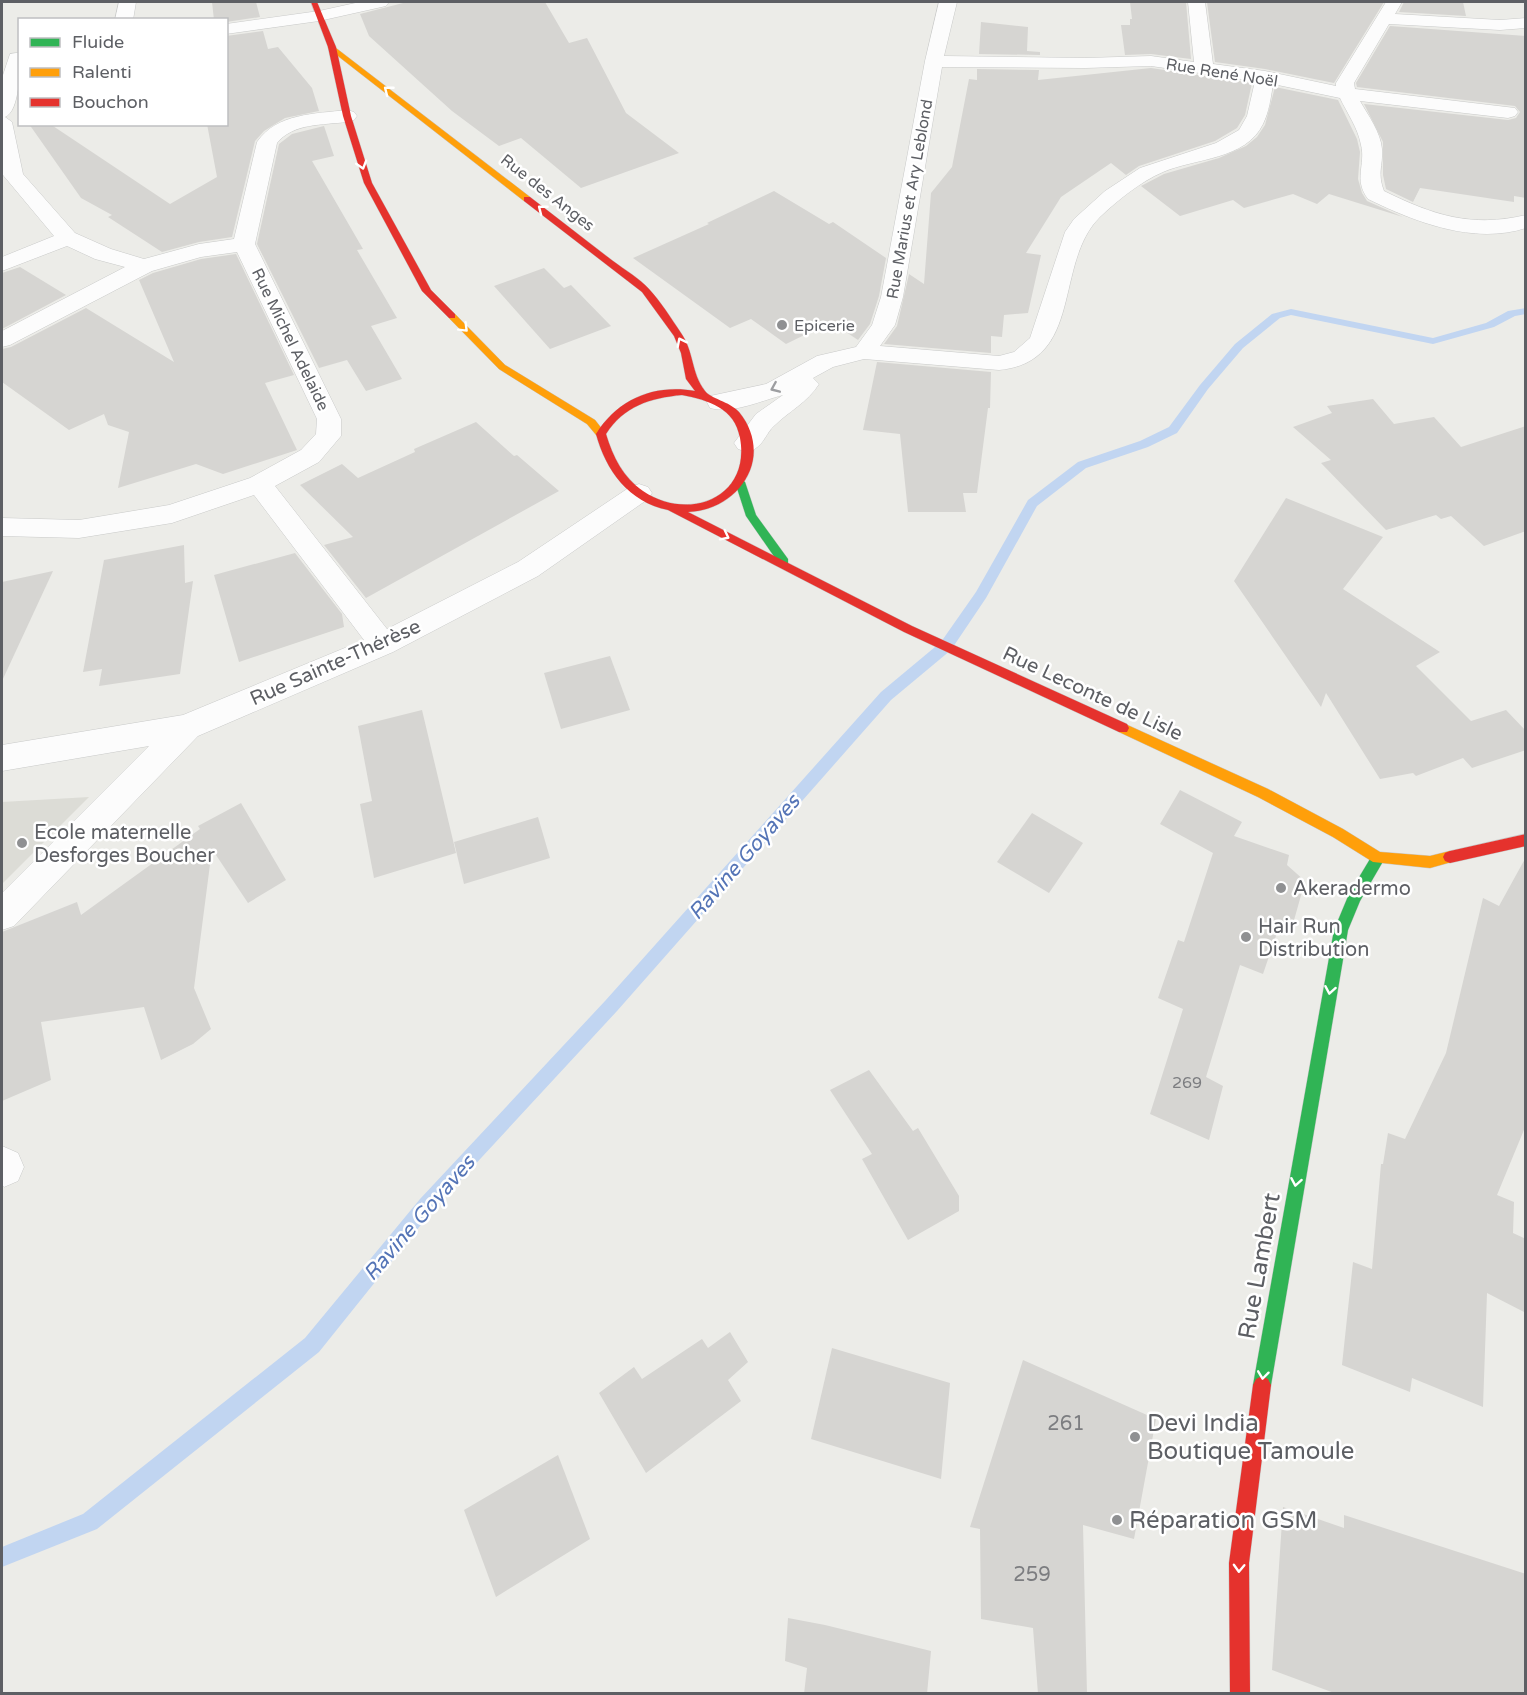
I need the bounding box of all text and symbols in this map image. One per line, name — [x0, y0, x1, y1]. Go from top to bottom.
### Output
legend — [18, 18, 228, 126]
text: Fluide — [72, 31, 124, 53]
street label: Rue René Noël — [1164, 54, 1279, 92]
text: Ralenti — [72, 61, 132, 83]
one-way arrow — [384, 86, 395, 97]
text: Bouchon — [72, 91, 149, 113]
street label: Rue Marius et Ary Leblond — [883, 98, 937, 301]
street label: Rue des Anges — [496, 150, 598, 236]
one-way arrow — [355, 159, 367, 169]
one-way arrow — [538, 205, 549, 216]
street label: Rue Michel Adelaide — [247, 265, 333, 414]
place label: Epicerie — [794, 316, 855, 336]
marker: Epicerie — [775, 318, 789, 332]
one-way arrow — [457, 322, 468, 332]
one-way arrow — [677, 338, 688, 349]
one-way arrow — [770, 381, 781, 393]
one-way arrow — [719, 529, 730, 541]
street label: Rue Sainte-Thérèse — [246, 614, 424, 711]
street label: Rue Leconte de Lisle — [999, 642, 1186, 746]
water label: Ravine Goyaves — [683, 788, 807, 925]
place label: Ecole maternelle Desforges Boucher — [34, 821, 215, 868]
marker: Ecole maternelle Desforges Boucher — [15, 836, 29, 850]
place label: Akeradermo — [1293, 877, 1411, 901]
marker: Akeradermo — [1274, 881, 1288, 895]
place label: Hair Run Distribution — [1258, 915, 1369, 962]
marker: Hair Run Distribution — [1239, 930, 1253, 944]
one-way arrow — [1325, 986, 1337, 995]
house number: 269 — [1172, 1073, 1202, 1093]
water label: Ravine Goyaves — [358, 1149, 482, 1286]
one-way arrow — [1291, 1178, 1303, 1187]
street label: Rue Lambert — [1232, 1191, 1287, 1341]
one-way arrow — [1258, 1370, 1270, 1379]
place label: Devi India Boutique Tamoule — [1147, 1409, 1354, 1466]
house number: 261 — [1047, 1412, 1085, 1436]
marker: Devi India Boutique Tamoule — [1128, 1430, 1142, 1444]
place label: Réparation GSM — [1129, 1506, 1317, 1535]
marker: Réparation GSM — [1110, 1513, 1124, 1527]
house number: 259 — [1013, 1563, 1051, 1587]
one-way arrow — [1233, 1564, 1245, 1573]

